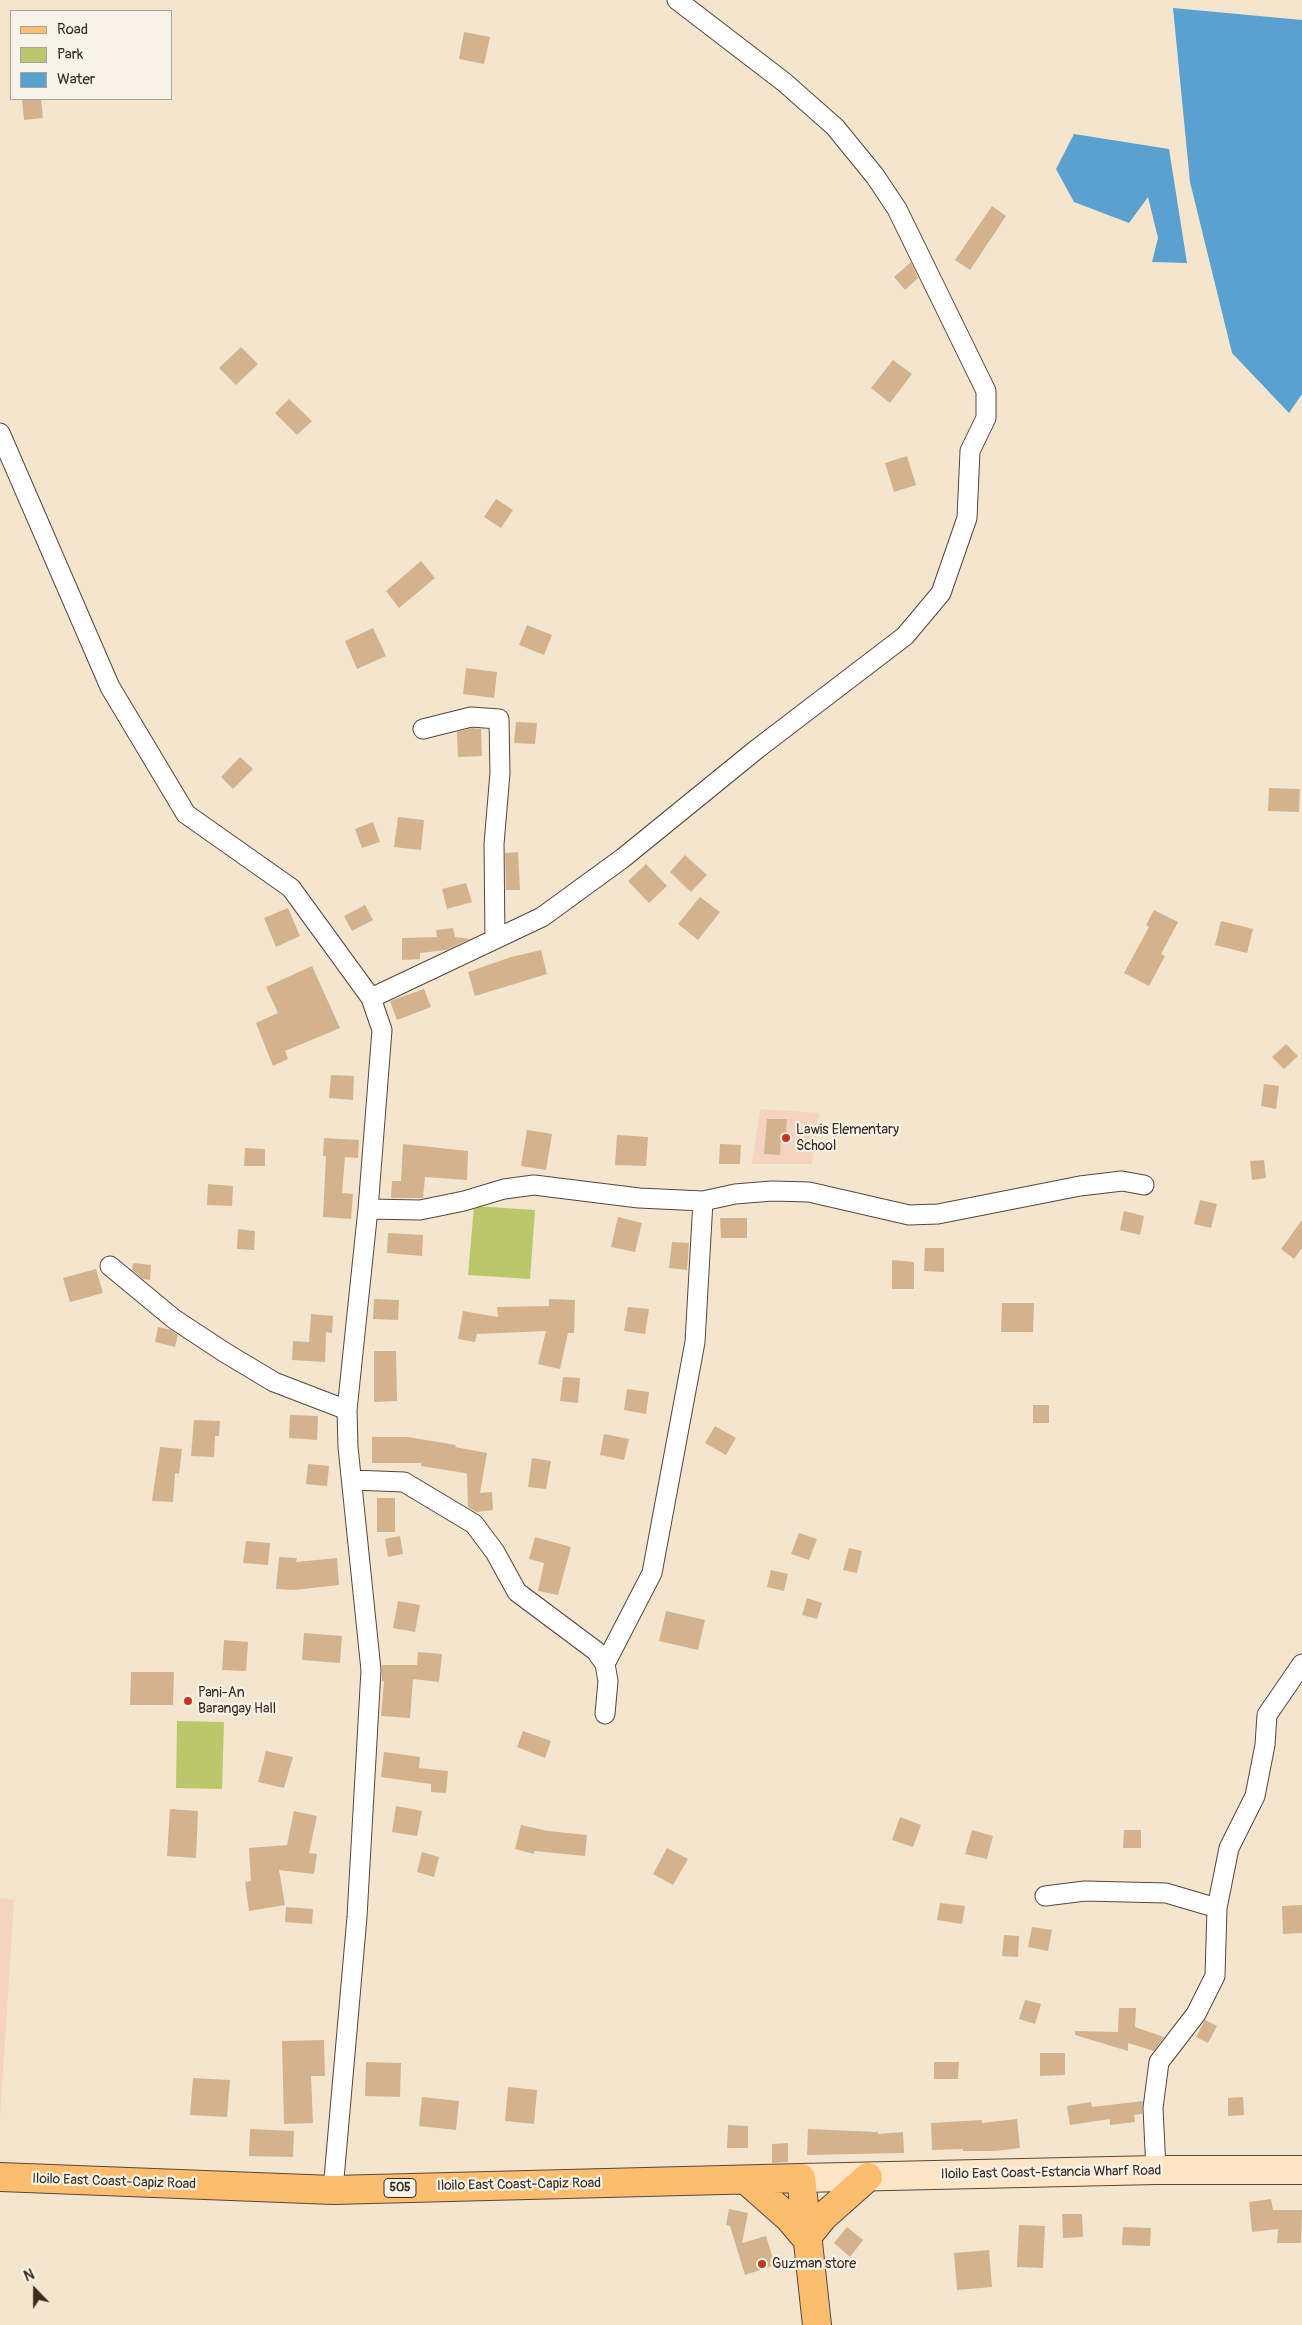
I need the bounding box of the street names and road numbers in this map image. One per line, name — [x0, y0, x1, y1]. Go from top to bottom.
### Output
street label: Iloilo East Coast-Estancia Wharf Road — [941, 2163, 1161, 2183]
street label: Iloilo East Coast-Capiz Road — [32, 2171, 196, 2193]
street label: Iloilo East Coast-Capiz Road — [437, 2175, 601, 2195]
road number: 505 — [384, 2178, 416, 2198]

